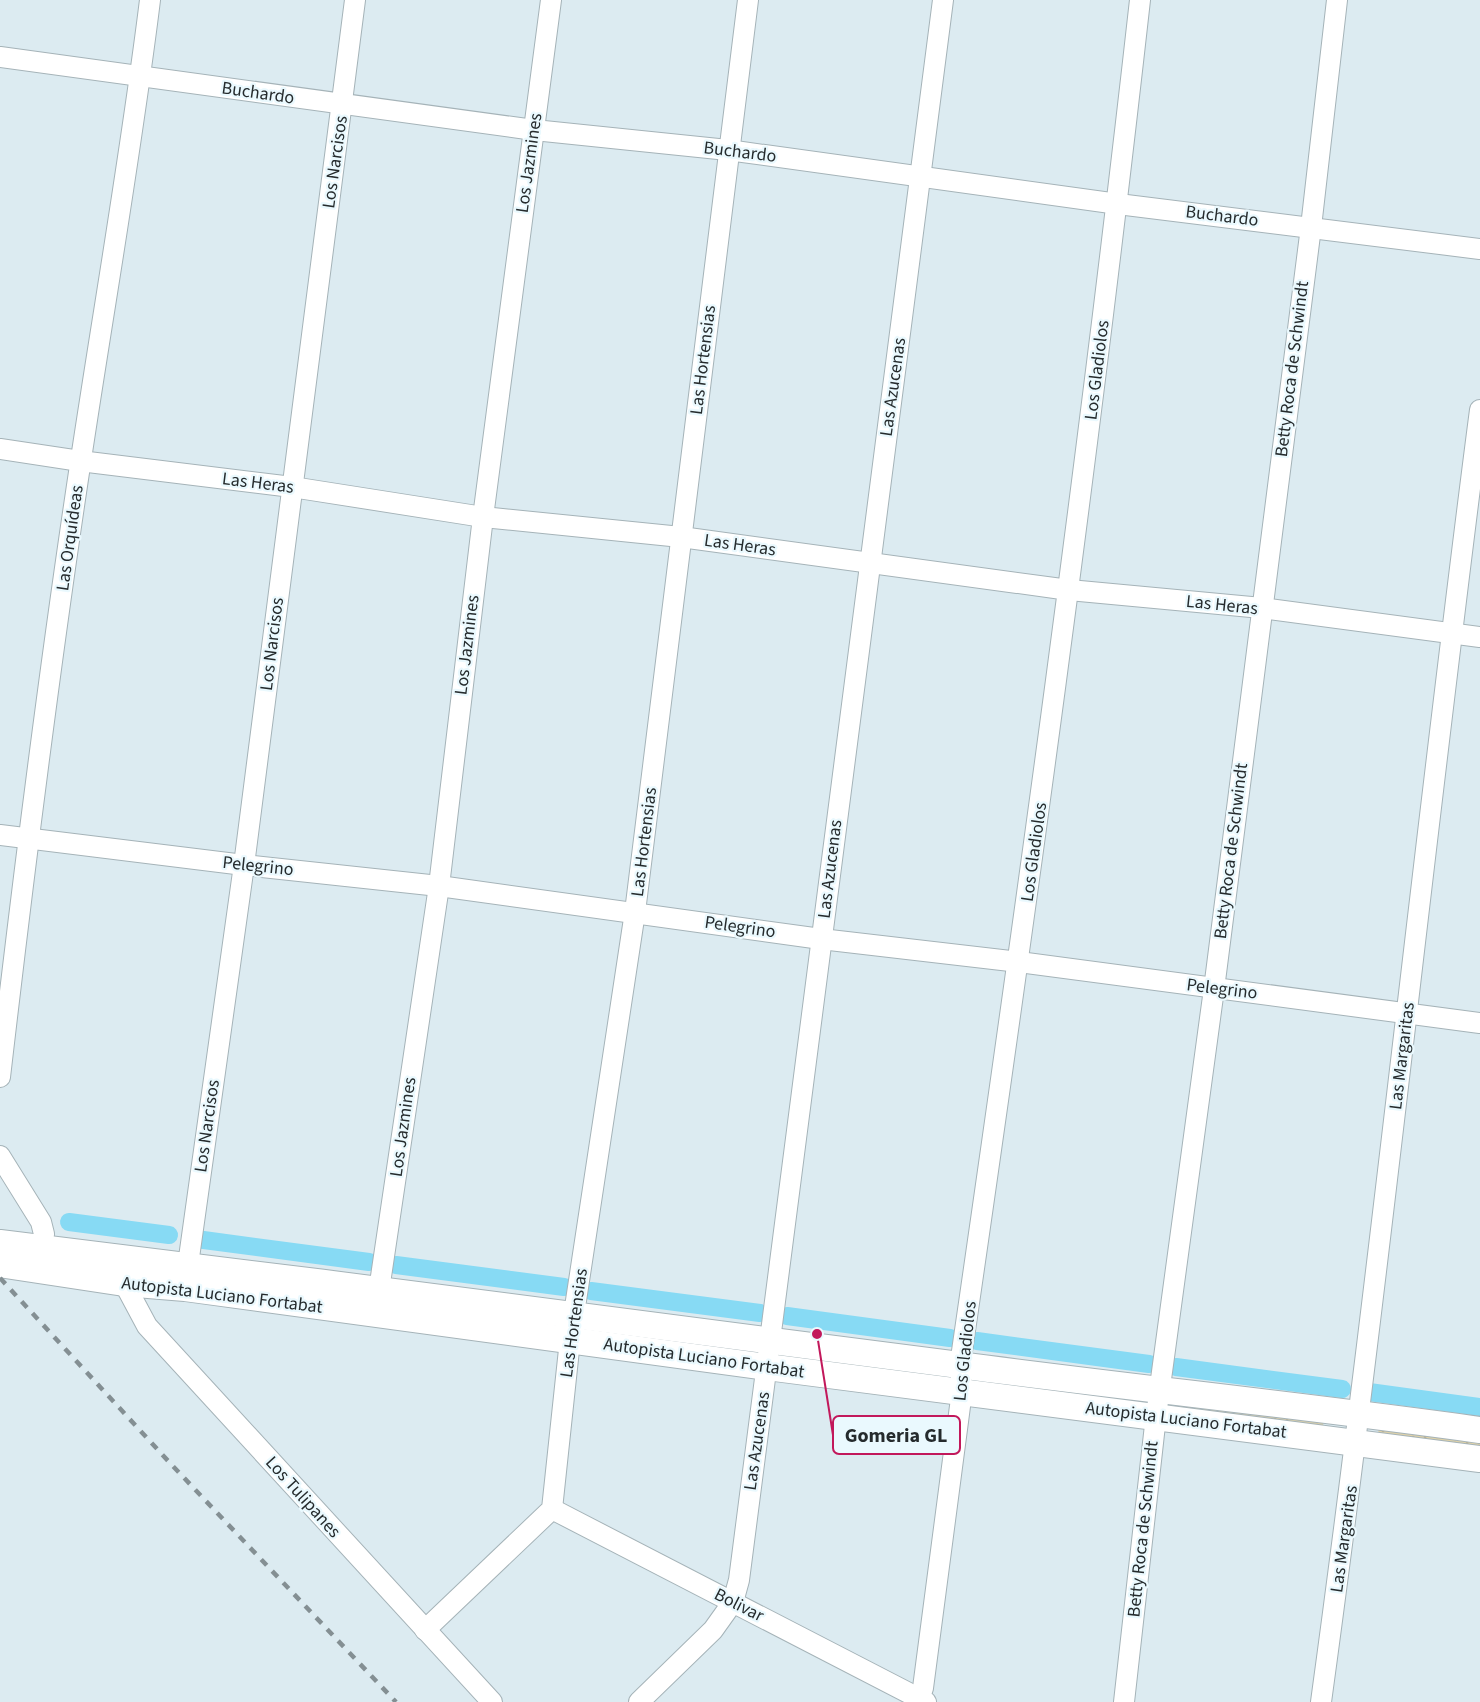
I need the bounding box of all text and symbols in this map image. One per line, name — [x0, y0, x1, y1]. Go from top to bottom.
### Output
street label: Buchardo — [220, 76, 296, 110]
street label: Los Jazmines — [510, 112, 548, 214]
street label: Los Narcisos — [316, 114, 354, 210]
street label: Buchardo — [702, 135, 778, 169]
street label: Buchardo — [1184, 199, 1260, 233]
street label: Betty Roca de Schwindt — [1269, 280, 1315, 458]
street label: Las Hortensias — [684, 304, 722, 416]
street label: Los Gladiolos — [1078, 319, 1116, 421]
street label: Las Azucenas — [874, 336, 912, 438]
street label: Las Heras — [221, 466, 295, 500]
street label: Las Orquídeas — [50, 484, 90, 592]
street label: Las Heras — [703, 528, 777, 562]
street label: Las Heras — [1185, 589, 1259, 621]
street label: Los Jazmines — [448, 594, 486, 696]
street label: Los Narcisos — [254, 596, 290, 692]
street label: Betty Roca de Schwindt — [1208, 762, 1254, 940]
street label: Las Hortensias — [625, 786, 663, 898]
street label: Los Gladiolos — [1015, 801, 1053, 903]
street label: Las Azucenas — [812, 818, 848, 920]
street label: Pelegrino — [221, 850, 295, 882]
street label: Pelegrino — [703, 910, 777, 944]
street label: Pelegrino — [1185, 972, 1259, 1006]
street label: Las Margaritas — [1383, 1001, 1421, 1111]
street label: Los Jazmines — [384, 1076, 422, 1178]
street label: Los Narcisos — [188, 1078, 226, 1174]
street label: Las Hortensias — [554, 1267, 594, 1379]
street label: Autopista Luciano Fortabat — [120, 1270, 324, 1320]
street label: Los Gladiolos — [947, 1300, 983, 1402]
street label: Autopista Luciano Fortabat — [602, 1332, 806, 1384]
street label: Las Azucenas — [738, 1390, 776, 1492]
street label: Autopista Luciano Fortabat — [1084, 1395, 1288, 1445]
callout: Gomeria GL — [833, 1416, 960, 1454]
text: Gomeria GL — [845, 1422, 947, 1450]
street label: Betty Roca de Schwindt — [1121, 1440, 1165, 1618]
street label: Los Tulipanes — [260, 1451, 346, 1543]
street label: Las Margaritas — [1324, 1484, 1364, 1594]
street label: Bolivar — [710, 1582, 769, 1628]

